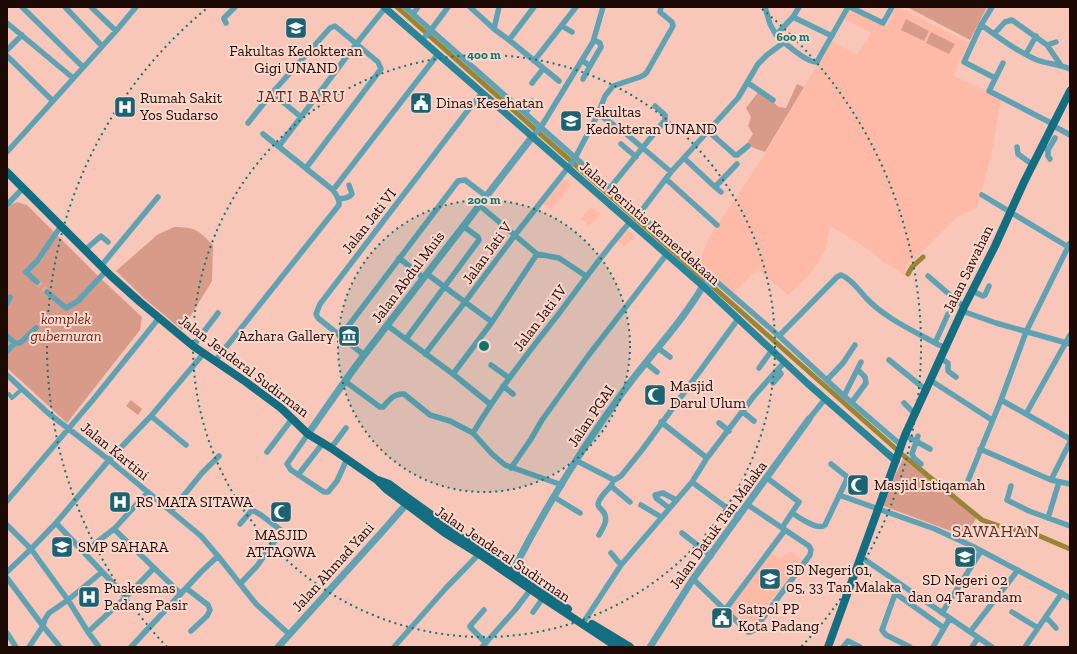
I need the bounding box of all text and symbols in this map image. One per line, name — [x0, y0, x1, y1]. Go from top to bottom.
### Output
school or university icon: Fakultas Kedokteran Gigi UNAND — [283, 15, 309, 41]
text: 600 m — [776, 30, 810, 44]
place label: Fakultas Kedokteran Gigi UNAND — [229, 42, 363, 77]
text: 400 m — [467, 48, 501, 62]
district label: JATI BARU — [256, 86, 346, 106]
place label: Rumah Sakit Yos Sudarso — [139, 89, 223, 124]
public building icon: Dinas Kesehatan — [408, 90, 434, 116]
hospital icon: Rumah Sakit Yos Sudarso — [112, 94, 138, 120]
place label: Dinas Kesehatan — [436, 94, 544, 112]
place label: Fakultas Kedokteran UNAND — [586, 103, 717, 138]
school or university icon: Fakultas Kedokteran UNAND — [558, 108, 584, 134]
street label: Jalan Perintis Kemerdekaan — [576, 157, 724, 289]
street label: Jalan Jati VI — [338, 185, 400, 257]
text: 200 m — [467, 193, 501, 207]
street label: Jalan Jati V — [458, 218, 516, 288]
street label: Jalan Sawahan — [939, 222, 997, 316]
street label: Jalan Abdul Muis — [368, 228, 448, 326]
street label: Jalan Jati IV — [509, 281, 571, 355]
park label: komplek gubernuran — [31, 310, 102, 345]
street label: Jalan Jenderal Sudirman — [175, 311, 313, 421]
museum icon: Azhara Gallery — [336, 323, 362, 349]
place label: Azhara Gallery — [238, 327, 334, 345]
centre of rings — [477, 339, 491, 353]
place label: Masjid Darul Ulum — [670, 377, 746, 412]
street label: Jalan PGAI — [564, 382, 618, 450]
mosque icon: Masjid Darul Ulum — [642, 382, 668, 408]
street label: Jalan Kartini — [77, 418, 153, 484]
street label: Jalan Datuk Tan Malaka — [665, 457, 771, 593]
mosque icon: Masjid Istiqamah — [845, 472, 871, 498]
place label: Masjid Istiqamah — [874, 476, 986, 494]
hospital icon: RS MATA SITAWA — [107, 489, 133, 515]
place label: RS MATA SITAWA — [136, 493, 253, 511]
mosque icon: MASJID ATTAQWA — [268, 499, 294, 525]
street label: Jalan Jenderal Sudirman — [432, 502, 574, 606]
street label: Jalan Ahmad Yani — [288, 519, 378, 615]
district label: SAWAHAN — [952, 521, 1040, 541]
place label: MASJID ATTAQWA — [246, 526, 316, 561]
school or university icon: SMP SAHARA — [49, 534, 75, 560]
place label: SMP SAHARA — [78, 538, 169, 556]
school or university icon: SD Negeri 02 dan 04 Tarandam — [952, 544, 978, 570]
place label: SD Negeri 01, 05, 33 Tan Malaka — [786, 561, 901, 596]
school or university icon: SD Negeri 01, 05, 33 Tan Malaka — [757, 566, 783, 592]
place label: SD Negeri 02 dan 04 Tarandam — [908, 571, 1022, 606]
place label: Puskesmas Padang Pasir — [104, 579, 188, 614]
hospital icon: Puskesmas Padang Pasir — [76, 584, 102, 610]
place label: Satpol PP Kota Padang — [738, 600, 819, 635]
public building icon: Satpol PP Kota Padang — [709, 605, 735, 631]

